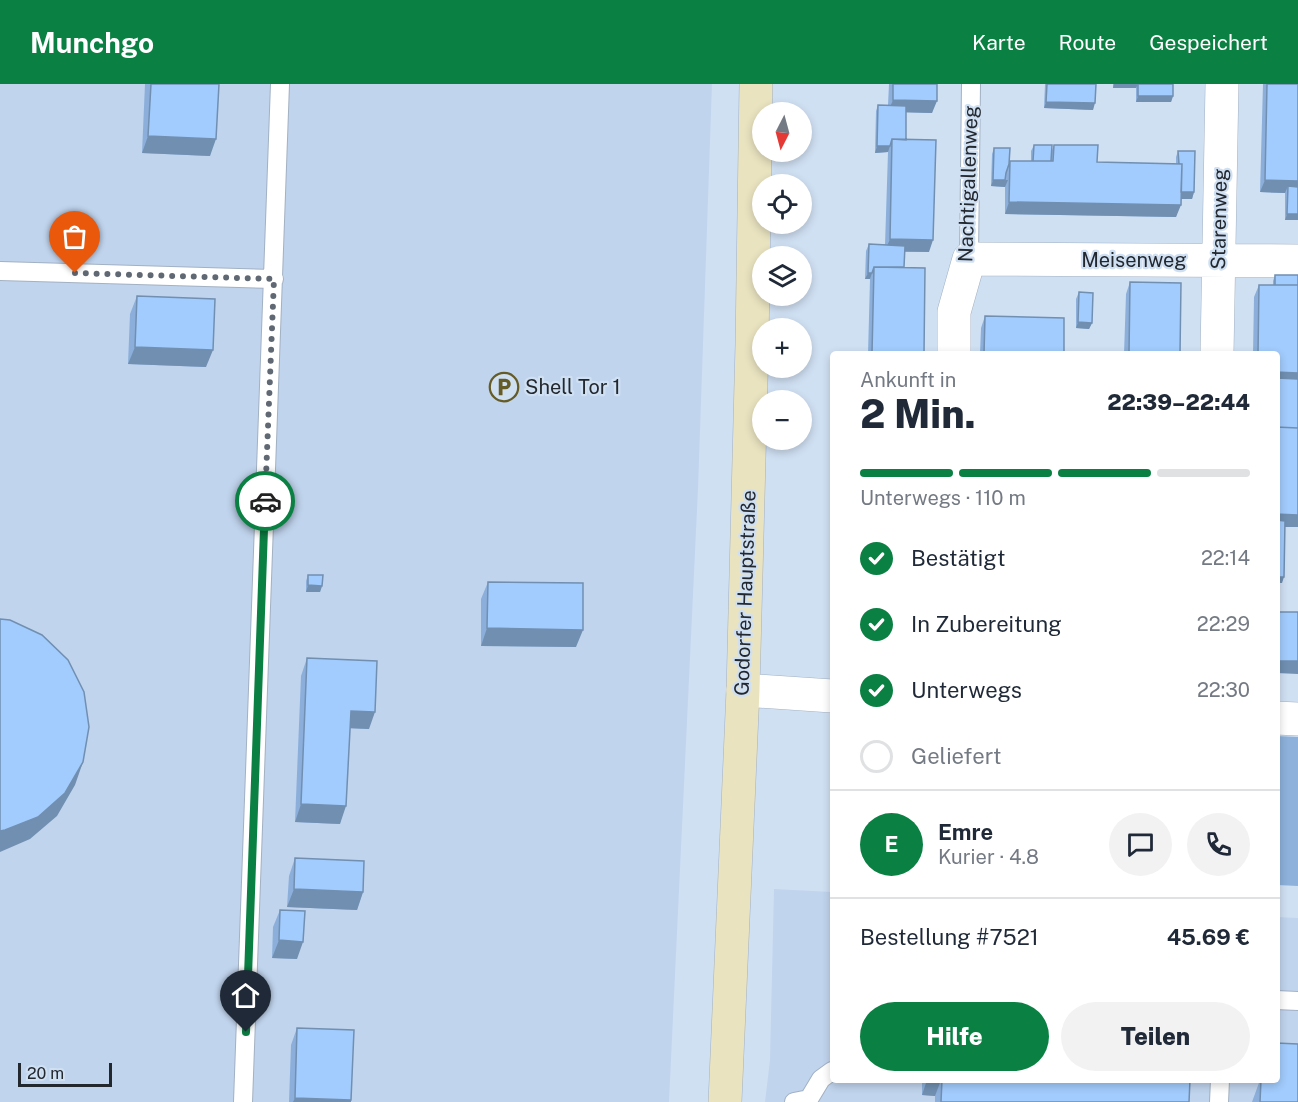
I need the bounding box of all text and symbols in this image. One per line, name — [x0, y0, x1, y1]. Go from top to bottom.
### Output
text: Munchgo — [30, 26, 154, 59]
text: Karte — [972, 30, 1026, 55]
text: Route — [1059, 30, 1116, 55]
text: Gespeichert — [1149, 30, 1268, 55]
north arrow — [752, 102, 812, 162]
map controls — [752, 102, 812, 450]
street label: Nachtigallenweg — [953, 105, 983, 263]
street label: Starenweg — [1206, 168, 1232, 270]
button: locate — [752, 174, 812, 234]
pin — [49, 211, 100, 273]
icon: bag — [58, 220, 91, 253]
button: layers — [752, 246, 812, 306]
street label: Meisenweg — [1081, 248, 1187, 272]
button: + — [752, 318, 812, 378]
text: Ankunft in — [860, 368, 956, 392]
parking icon: Shell Tor 1 — [488, 371, 520, 403]
place label: Shell Tor 1 — [525, 375, 621, 399]
text: 22:39–22:44 — [1107, 389, 1250, 415]
button: − — [752, 390, 812, 450]
text: 2 Min. — [860, 391, 976, 437]
courier — [235, 471, 295, 531]
icon: car — [249, 485, 282, 518]
text: Unterwegs · 110 m — [860, 486, 1026, 510]
street label: Godorfer Hauptstraße — [729, 490, 761, 696]
icon: check — [860, 542, 893, 575]
text: Bestätigt — [911, 545, 1006, 571]
text: 22:14 — [1201, 546, 1250, 570]
icon: check — [860, 608, 893, 641]
text: In Zubereitung — [911, 611, 1062, 637]
text: 22:29 — [1197, 612, 1250, 636]
icon: check — [860, 674, 893, 707]
text: Unterwegs — [911, 677, 1022, 703]
text: 22:30 — [1197, 678, 1250, 702]
text: Geliefert — [911, 743, 1001, 769]
button: chat — [1109, 813, 1172, 876]
button: phone — [1187, 813, 1250, 876]
text: Emre — [938, 819, 993, 845]
text: E — [885, 831, 898, 857]
text: Kurier · 4.8 — [938, 845, 1039, 869]
text: Bestellung #7521 — [860, 924, 1039, 950]
text: 45.69 € — [1167, 924, 1250, 950]
pin — [220, 970, 271, 1032]
icon: home — [229, 979, 262, 1012]
button: Hilfe — [860, 1002, 1049, 1071]
button: Teilen — [1061, 1002, 1250, 1071]
scale bar — [18, 1060, 112, 1088]
text: 20 m — [27, 1064, 64, 1083]

